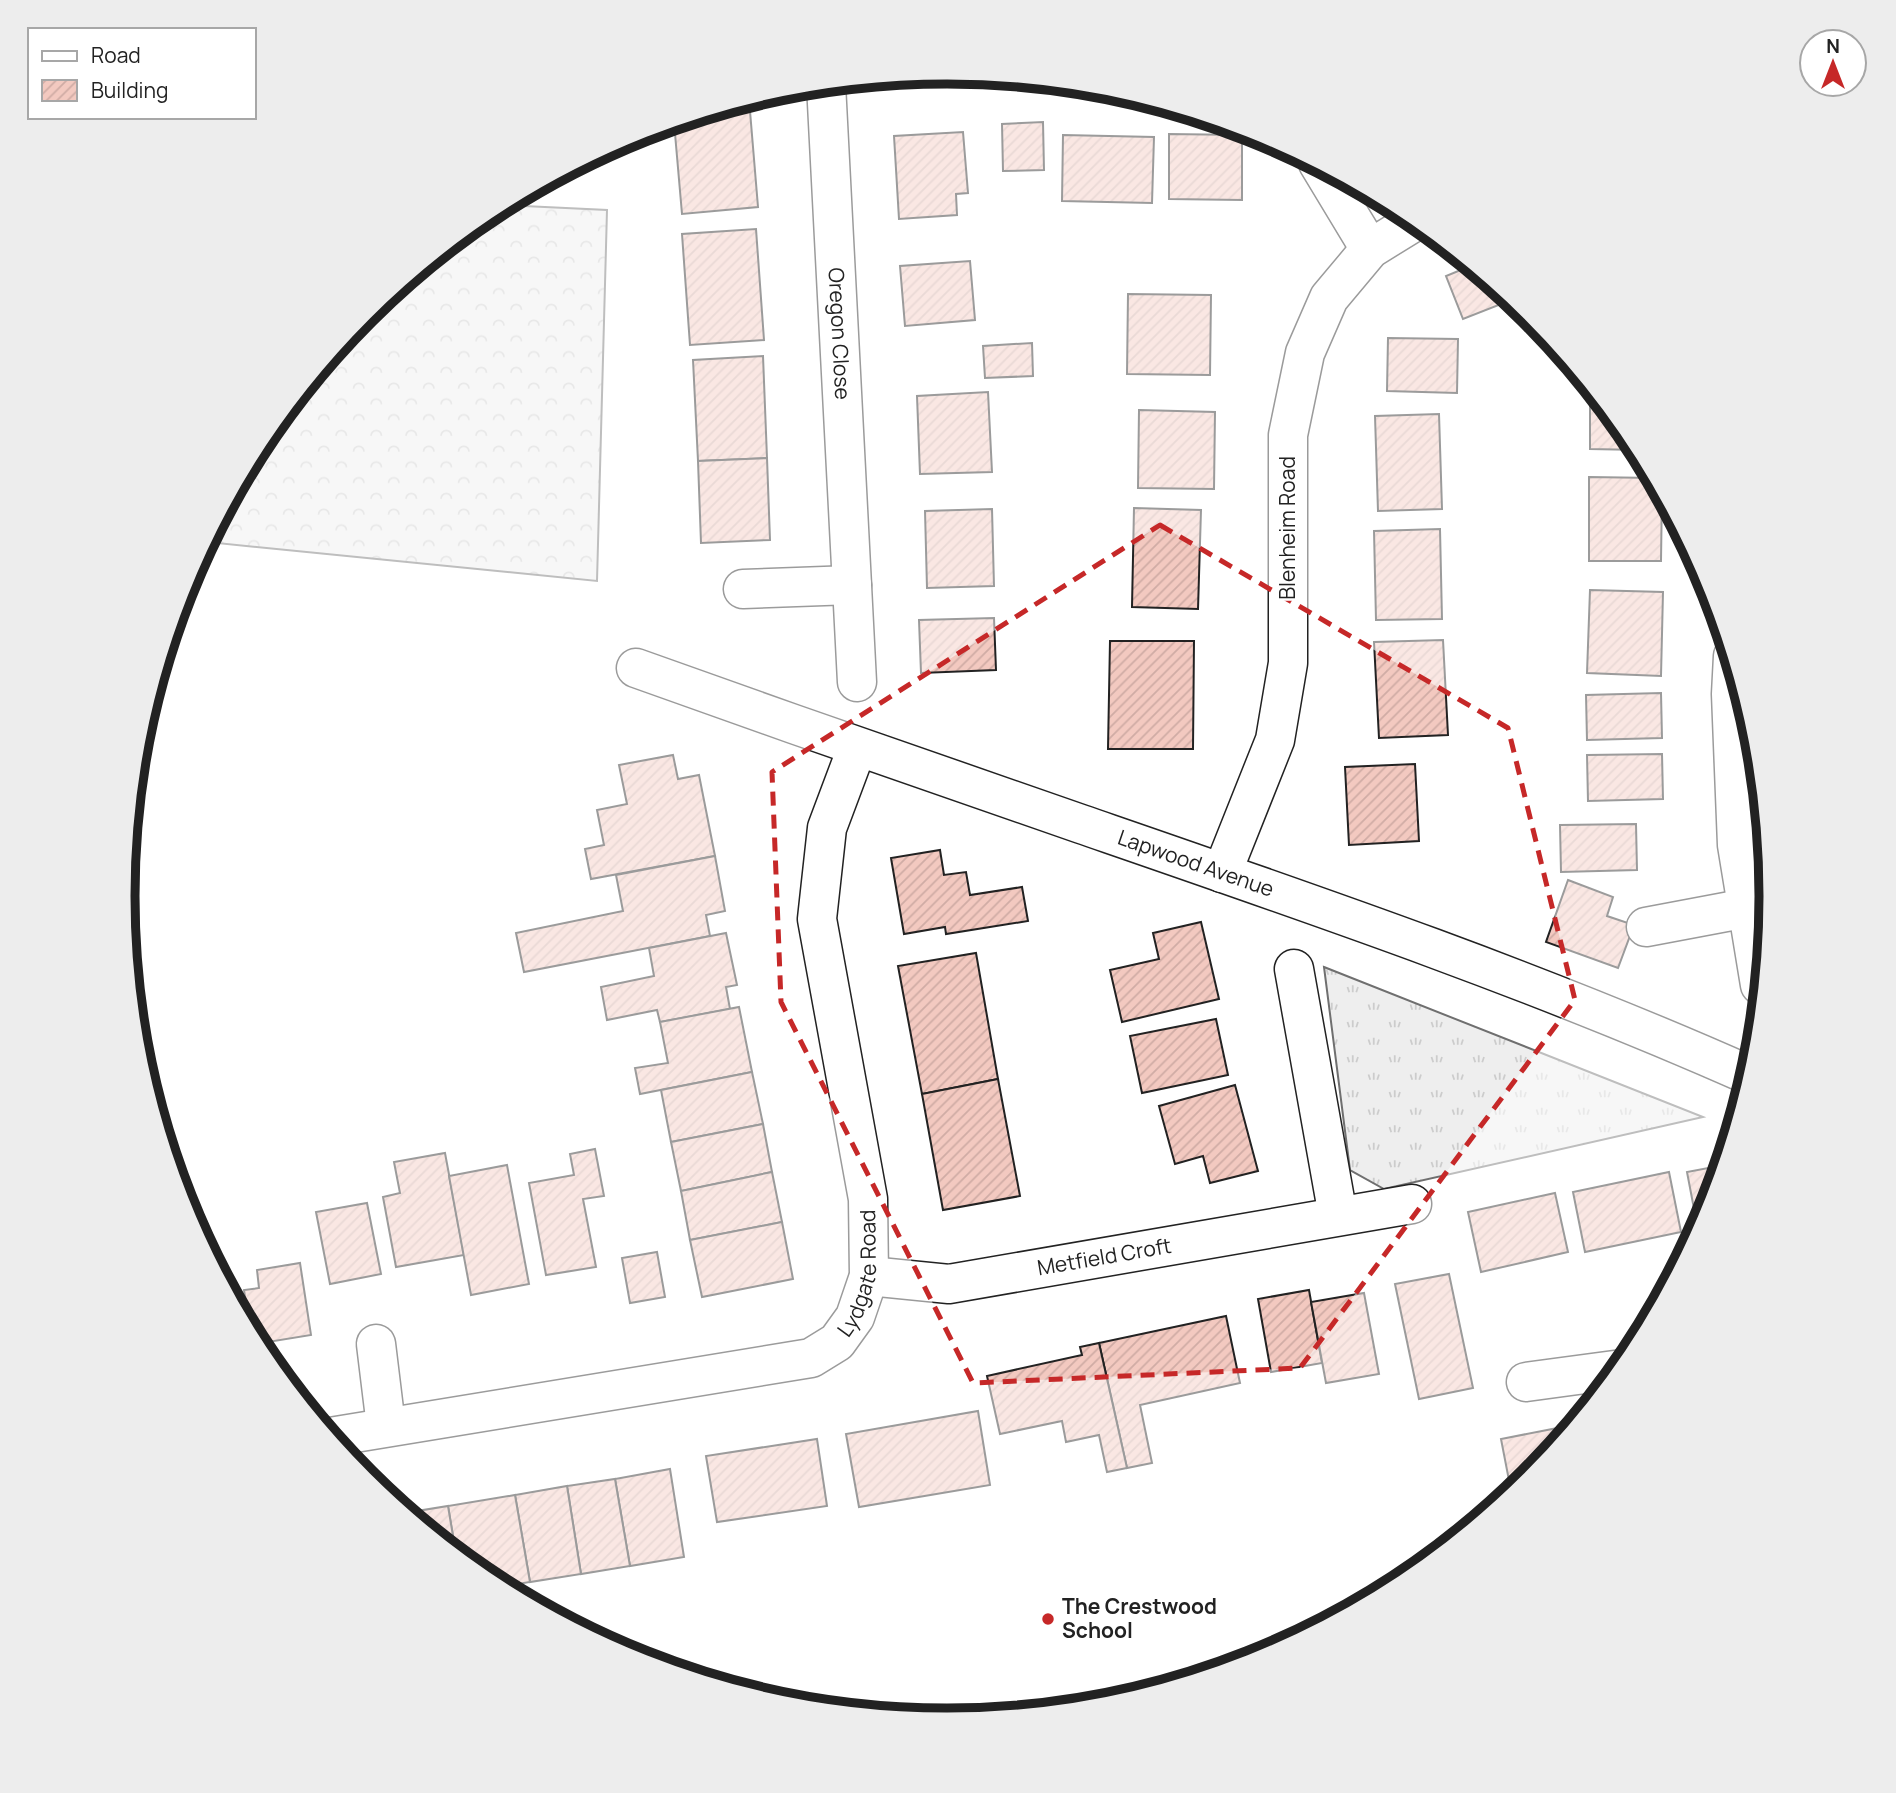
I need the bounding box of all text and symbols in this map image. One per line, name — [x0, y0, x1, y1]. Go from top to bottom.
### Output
legend — [28, 28, 256, 119]
north arrow — [1798, 28, 1868, 98]
text: N — [1826, 33, 1840, 59]
text: Road — [91, 41, 141, 69]
text: Building — [91, 76, 168, 104]
street label: Oregon Close — [823, 267, 857, 400]
street label: Blenheim Road — [1273, 456, 1301, 600]
street label: Lapwood Avenue — [1114, 823, 1278, 903]
street label: Lydgate Road — [830, 1209, 882, 1342]
street label: Metfield Croft — [1035, 1231, 1173, 1282]
place label: The Crestwood School — [1062, 1592, 1217, 1644]
marker: The Crestwood School — [1040, 1611, 1056, 1627]

